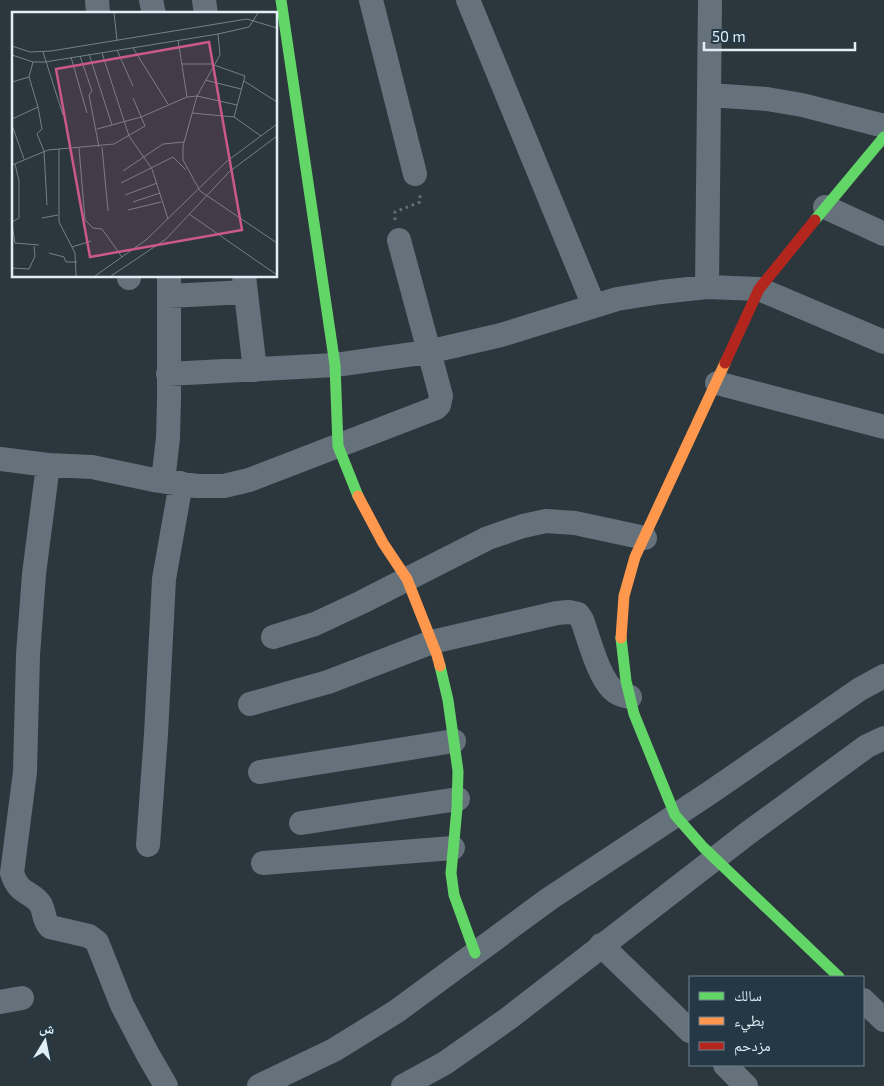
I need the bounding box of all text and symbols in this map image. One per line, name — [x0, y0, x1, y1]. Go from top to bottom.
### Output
inset map — [12, 12, 278, 278]
scale bar — [704, 20, 855, 52]
text: 50 m — [712, 27, 746, 45]
legend — [689, 976, 864, 1066]
text: سالك — [734, 986, 762, 1004]
text: بطيء — [734, 1011, 764, 1033]
north arrow — [20, 1016, 70, 1066]
text: ش — [38, 1018, 56, 1038]
text: مزدحم — [734, 1036, 771, 1056]

